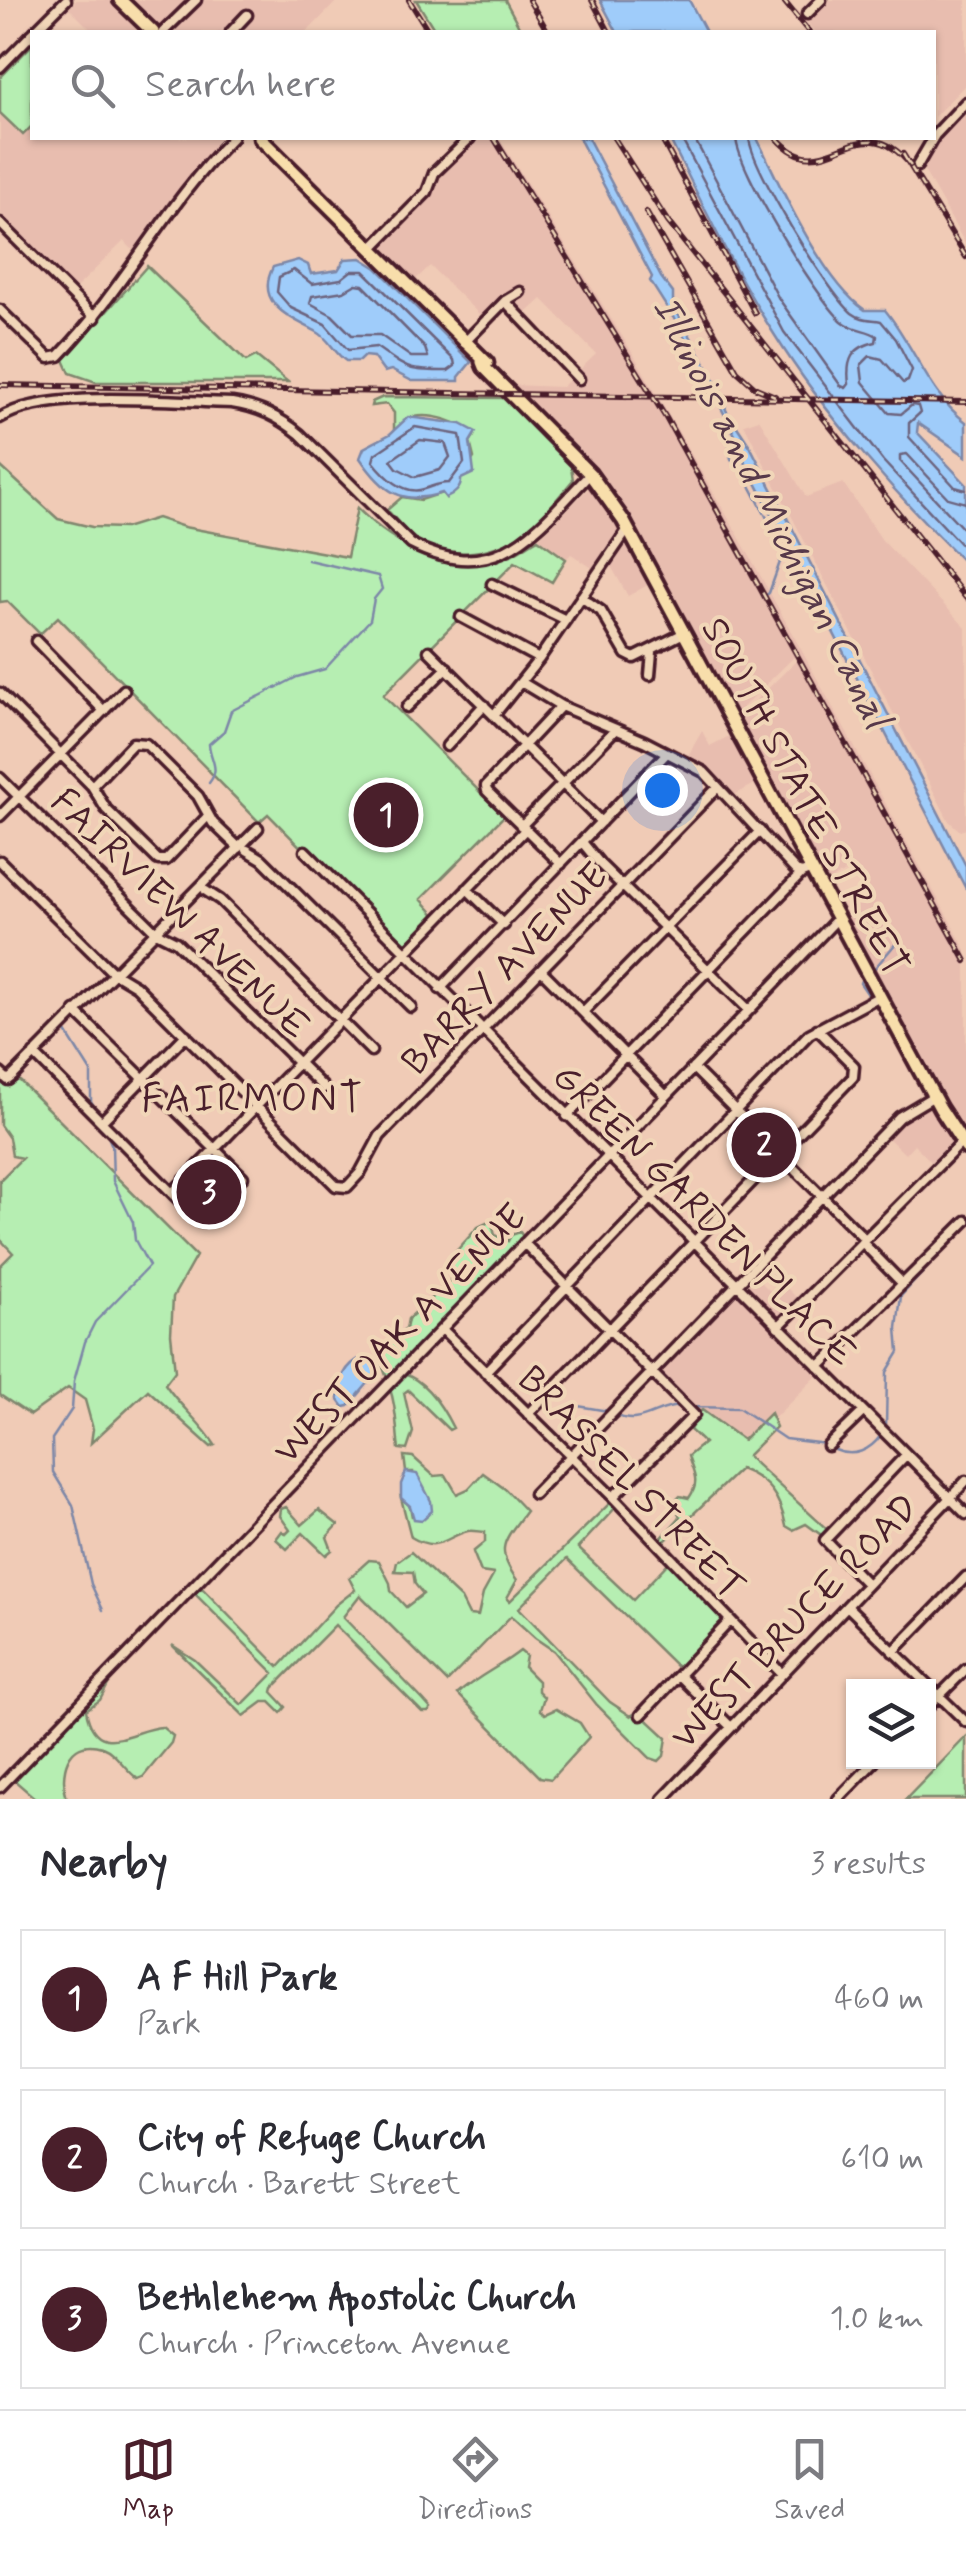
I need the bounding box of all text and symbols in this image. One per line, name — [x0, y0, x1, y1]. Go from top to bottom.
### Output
search box — [30, 30, 936, 140]
icon: search — [65, 58, 120, 113]
text: Search here — [145, 61, 336, 110]
water label: Illinois and Michigan Canal — [639, 287, 904, 740]
street label: SOUTH STATE STREET — [689, 610, 919, 985]
your location — [637, 765, 688, 816]
street label: FAIRVIEW AVENUE — [39, 778, 319, 1051]
pin: 1 — [354, 778, 418, 852]
street label: BARRY AVENUE — [392, 853, 620, 1086]
street label: GREEN GARDEN PLACE — [541, 1053, 866, 1378]
district label: FAIRMONT — [141, 1074, 365, 1126]
pin: 2 — [732, 1108, 796, 1182]
pin: 3 — [176, 1154, 242, 1230]
street label: WEST OAK AVENUE — [264, 1194, 538, 1476]
street label: BRASSEL STREET — [506, 1356, 755, 1611]
street label: WEST BRUCE ROAD — [661, 1484, 930, 1761]
map controls — [846, 1679, 936, 1769]
button: layers — [846, 1679, 936, 1769]
text: Nearby — [40, 1837, 168, 1892]
text: 3 results — [810, 1843, 926, 1885]
text: A F Hill Park — [137, 1954, 338, 2003]
text: 1 — [67, 1978, 82, 2020]
text: 460 m — [834, 1978, 924, 2020]
text: Park — [137, 2003, 201, 2045]
text: City of Refuge Church — [137, 2114, 486, 2163]
text: 2 — [67, 2138, 82, 2180]
text: 610 m — [841, 2138, 924, 2180]
text: Church · Barett Street — [137, 2163, 460, 2205]
text: Bethlehem Apostolic Church — [137, 2274, 577, 2323]
text: 3 — [67, 2298, 82, 2340]
text: 1.0 km — [830, 2298, 924, 2340]
text: Church · Princeton Avenue — [137, 2323, 511, 2365]
tab: Map — [121, 2432, 176, 2529]
tab: Directions — [418, 2432, 533, 2529]
tab: Saved — [774, 2432, 845, 2529]

